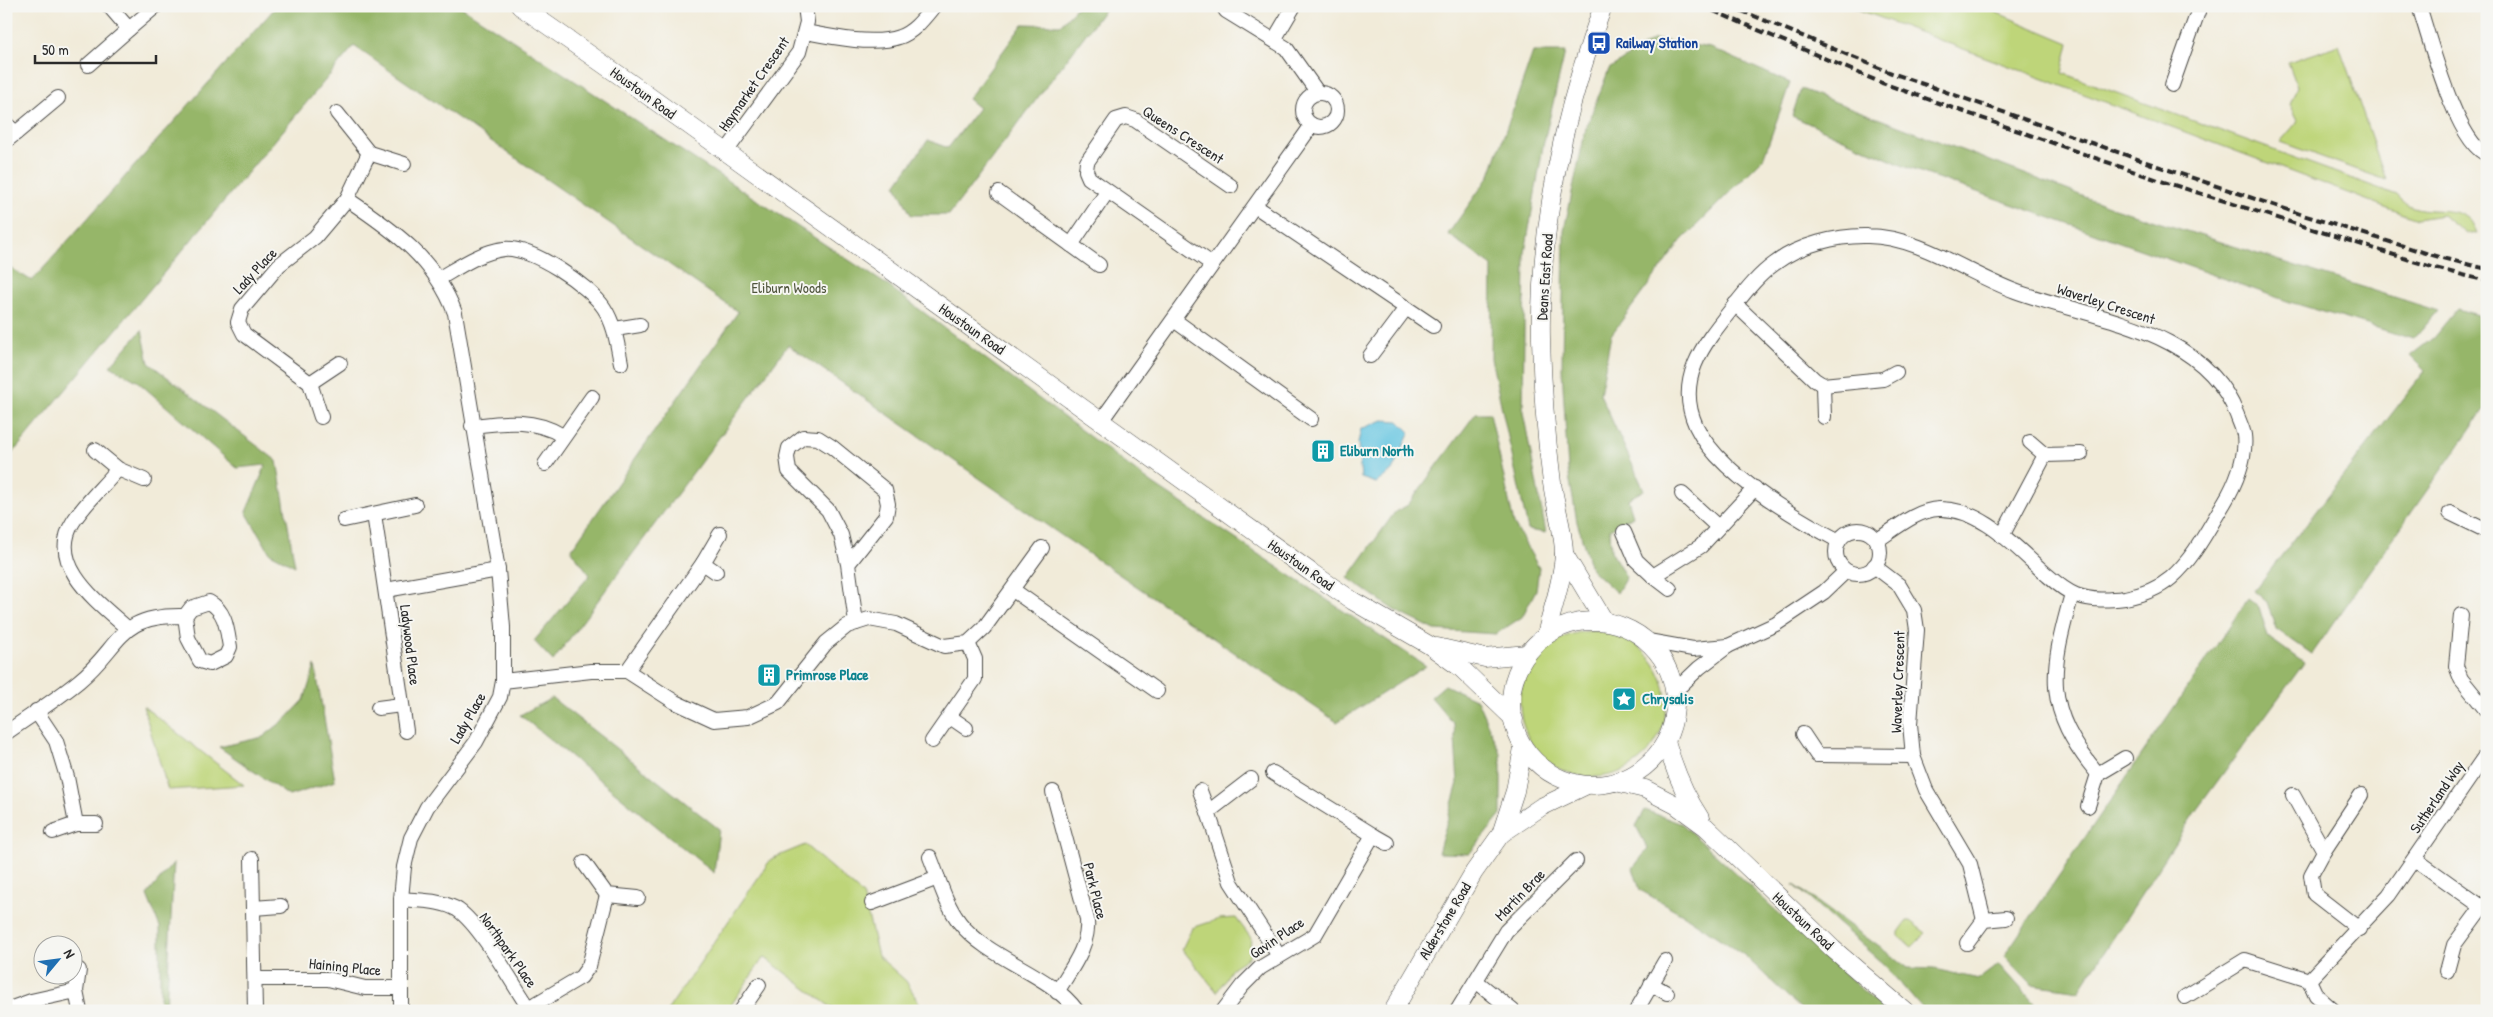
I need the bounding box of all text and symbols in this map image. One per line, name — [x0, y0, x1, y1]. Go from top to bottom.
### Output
bus stop icon: Railway Station — [1586, 30, 1612, 56]
street label: Haymarket Crescent — [713, 31, 795, 135]
scale bar — [35, 32, 156, 64]
place label: Railway Station — [1616, 32, 1698, 54]
text: 50 m — [42, 39, 69, 60]
street label: Houstoun Road — [606, 62, 681, 124]
street label: Queens Crescent — [1138, 100, 1229, 169]
street label: Deans East Road — [1531, 233, 1558, 321]
street label: Lady Place — [228, 243, 281, 298]
park label: Eliburn Woods — [751, 277, 827, 298]
street label: Waverley Crescent — [2054, 278, 2159, 330]
street label: Houstoun Road — [935, 298, 1010, 359]
building icon: Eliburn North — [1310, 438, 1336, 464]
place label: Eliburn North — [1340, 440, 1414, 461]
street label: Houstoun Road — [1264, 534, 1339, 595]
street label: Ladywood Place — [395, 604, 426, 686]
street label: Waverley Crescent — [1885, 630, 1910, 733]
building icon: Primrose Place — [756, 662, 782, 688]
place label: Primrose Place — [786, 664, 868, 685]
place icon: Chrysalis — [1611, 686, 1637, 712]
street label: Lady Place — [444, 688, 491, 747]
place label: Chrysalis — [1642, 688, 1694, 710]
street label: Sutherland Way — [2405, 756, 2469, 837]
street label: Park Place — [1078, 860, 1113, 921]
street label: Martin Brae — [1490, 864, 1550, 925]
street label: Alderstone Road — [1413, 878, 1476, 963]
street label: Houstoun Road — [1768, 887, 1839, 955]
street label: Northpark Place — [475, 908, 542, 992]
street label: Gavin Place — [1245, 912, 1308, 963]
north arrow — [32, 934, 82, 984]
text: N — [60, 946, 80, 962]
street label: Haining Place — [308, 952, 382, 981]

